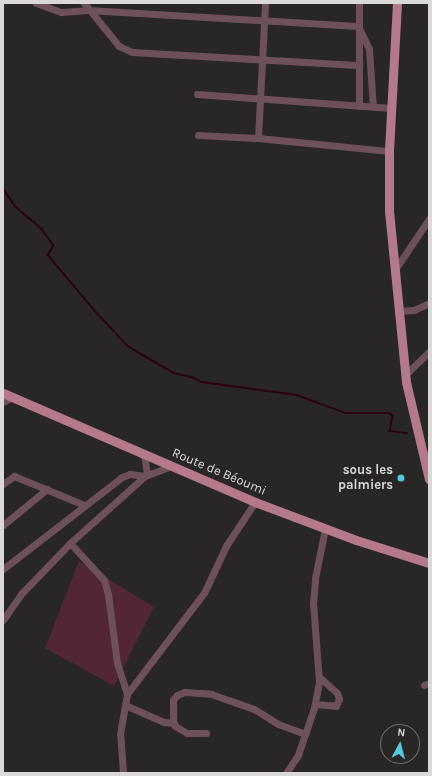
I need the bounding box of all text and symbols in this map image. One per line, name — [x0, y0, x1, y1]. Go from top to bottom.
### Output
street label: Route de Béoumi — [170, 445, 268, 499]
place label: sous les palmiers — [338, 463, 393, 494]
marker: sous les palmiers — [396, 473, 406, 483]
north arrow — [380, 724, 420, 764]
text: N — [397, 726, 406, 740]

